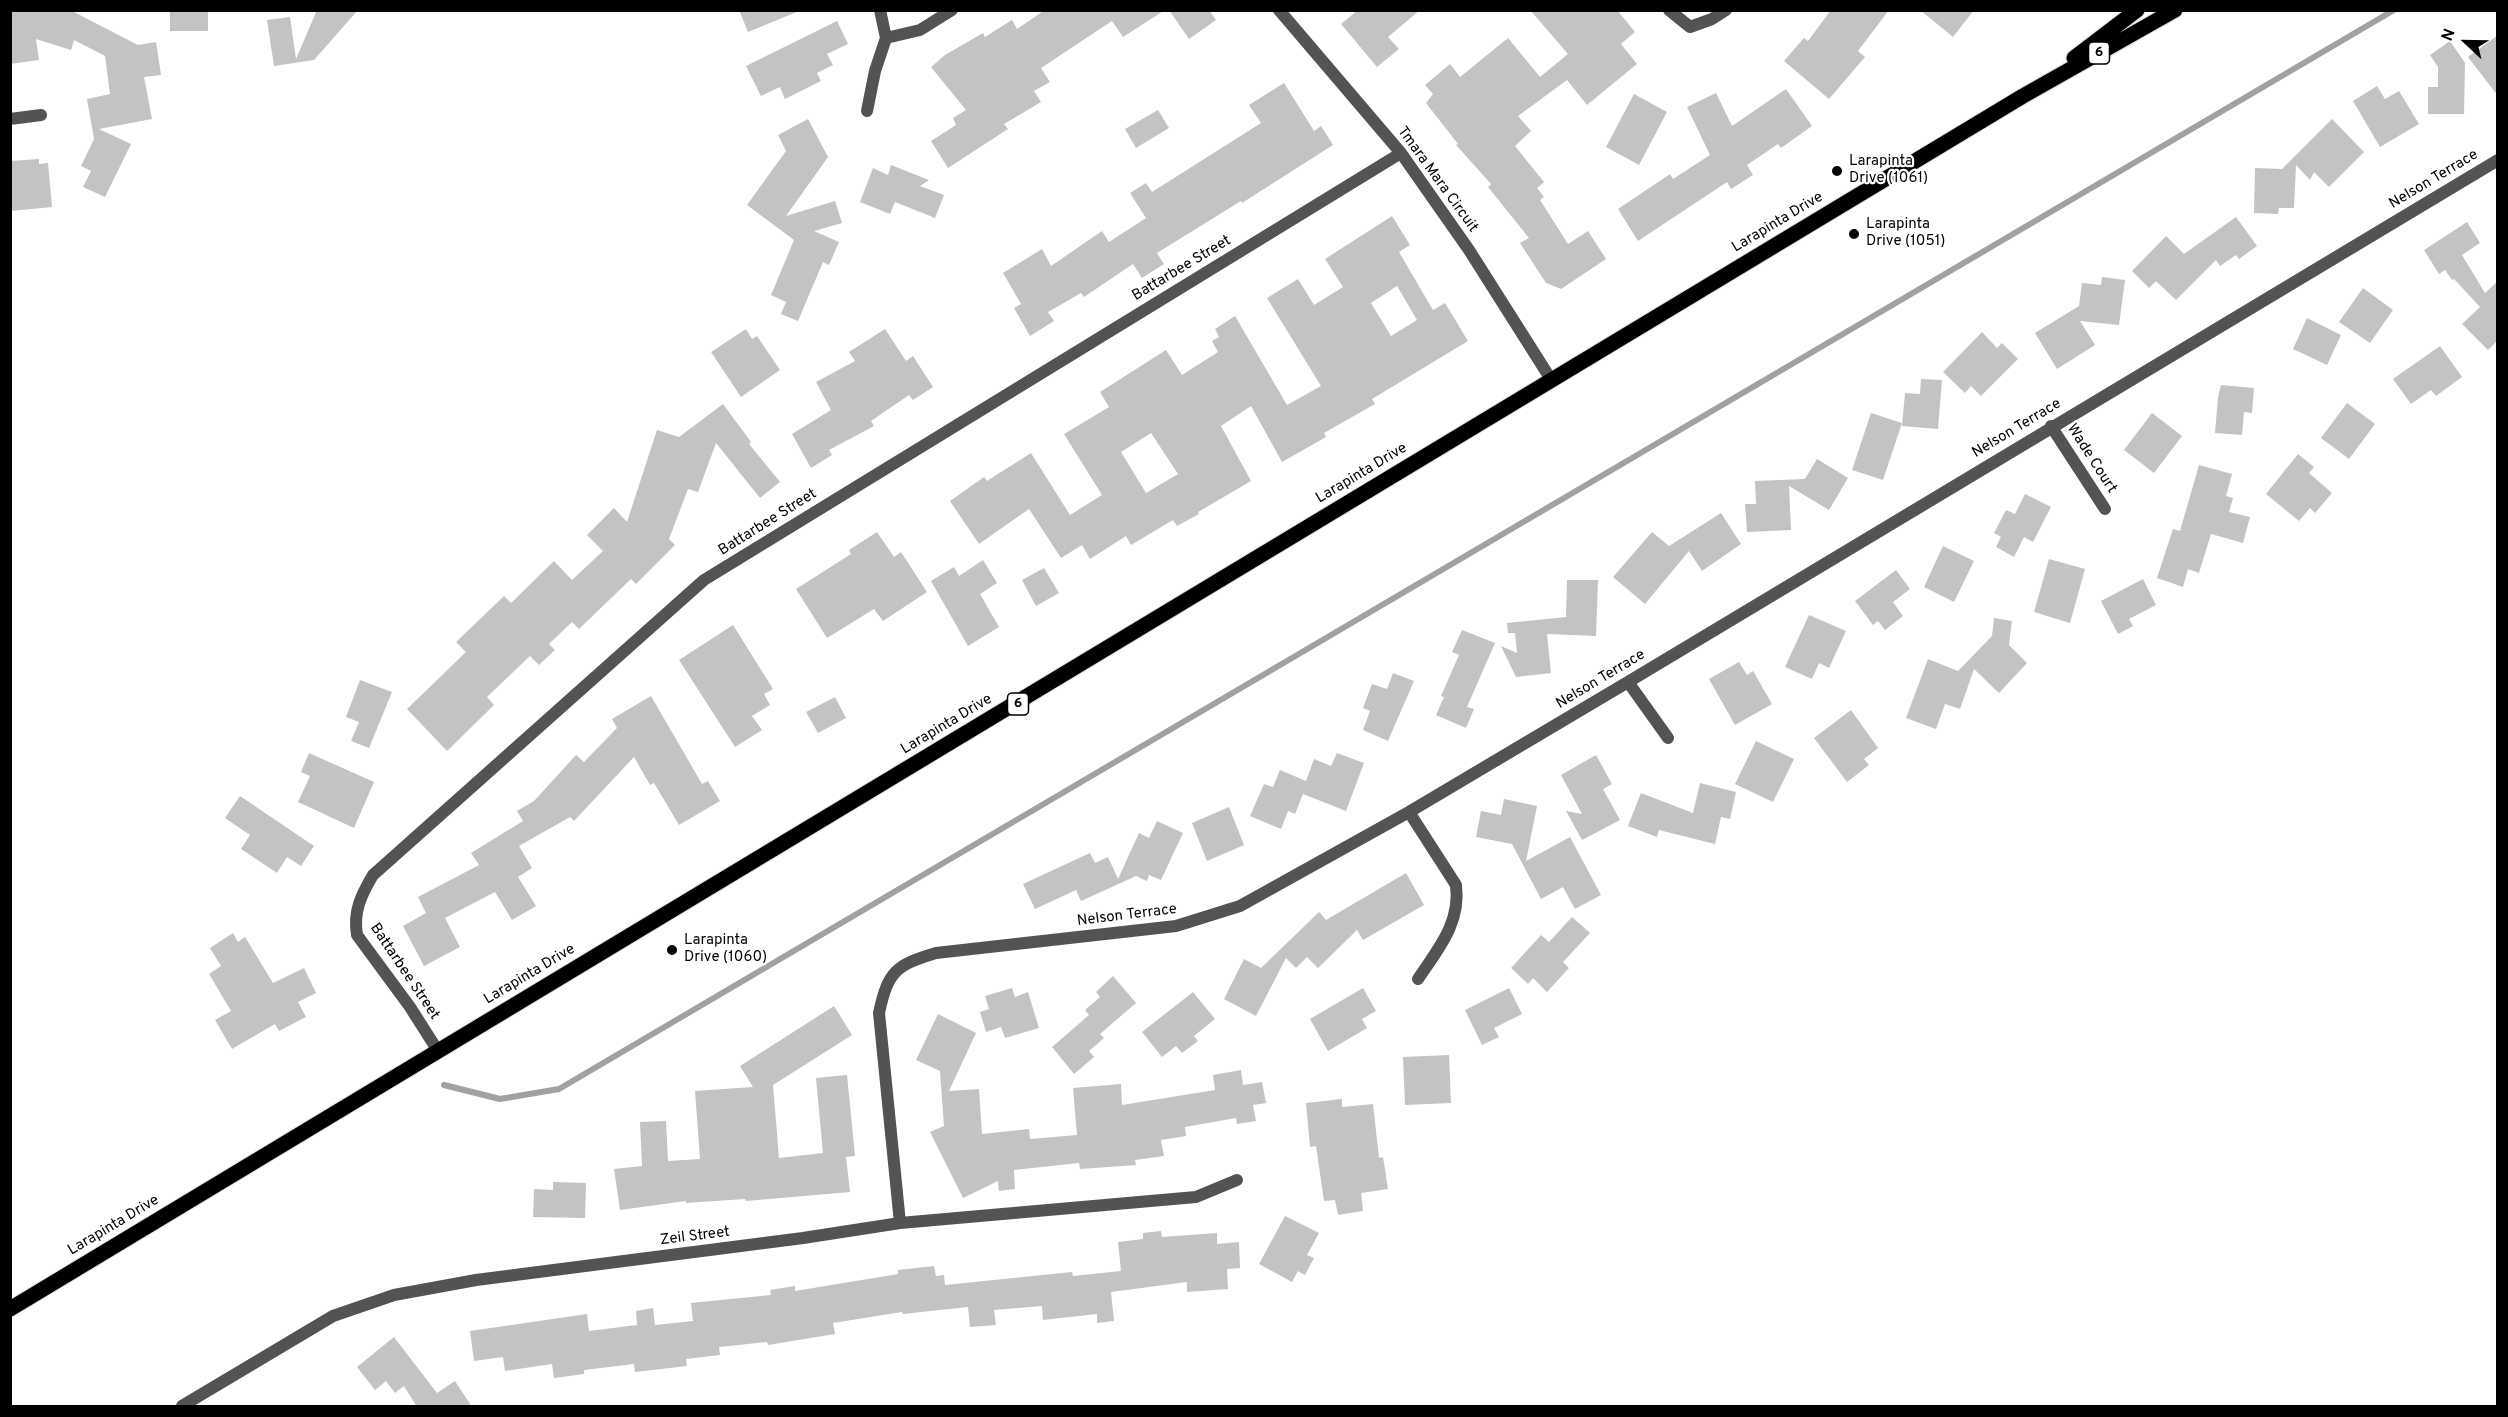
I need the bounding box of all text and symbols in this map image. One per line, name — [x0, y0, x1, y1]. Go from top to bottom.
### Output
north arrow — [2436, 12, 2496, 72]
text: N — [2438, 26, 2461, 44]
road number: 6 — [2088, 42, 2110, 64]
street label: Tmara Mara Circuit — [1393, 124, 1481, 236]
street label: Nelson Terrace — [2386, 146, 2482, 214]
place label: Larapinta Drive (1061) — [1849, 153, 1928, 188]
marker: Larapinta Drive (1061) — [1830, 164, 1844, 178]
street label: Larapinta Drive — [1729, 189, 1827, 257]
place label: Larapinta Drive (1051) — [1866, 216, 1945, 251]
marker: Larapinta Drive (1051) — [1847, 227, 1861, 241]
street label: Battarbee Street — [1129, 232, 1235, 306]
street label: Nelson Terrace — [1969, 395, 2065, 463]
street label: Wade Court — [2062, 421, 2120, 497]
street label: Larapinta Drive — [1313, 440, 1411, 508]
street label: Battarbee Street — [716, 486, 820, 560]
street label: Nelson Terrace — [1553, 646, 1649, 714]
street label: Larapinta Drive — [898, 691, 996, 759]
road number: 6 — [1008, 693, 1028, 715]
street label: Nelson Terrace — [1076, 901, 1178, 931]
street label: Battarbee Street — [365, 920, 443, 1024]
place label: Larapinta Drive (1060) — [684, 932, 767, 967]
street label: Larapinta Drive — [481, 941, 579, 1009]
marker: Larapinta Drive (1060) — [665, 943, 679, 957]
street label: Larapinta Drive — [65, 1192, 163, 1260]
street label: Zeil Street — [659, 1224, 731, 1250]

